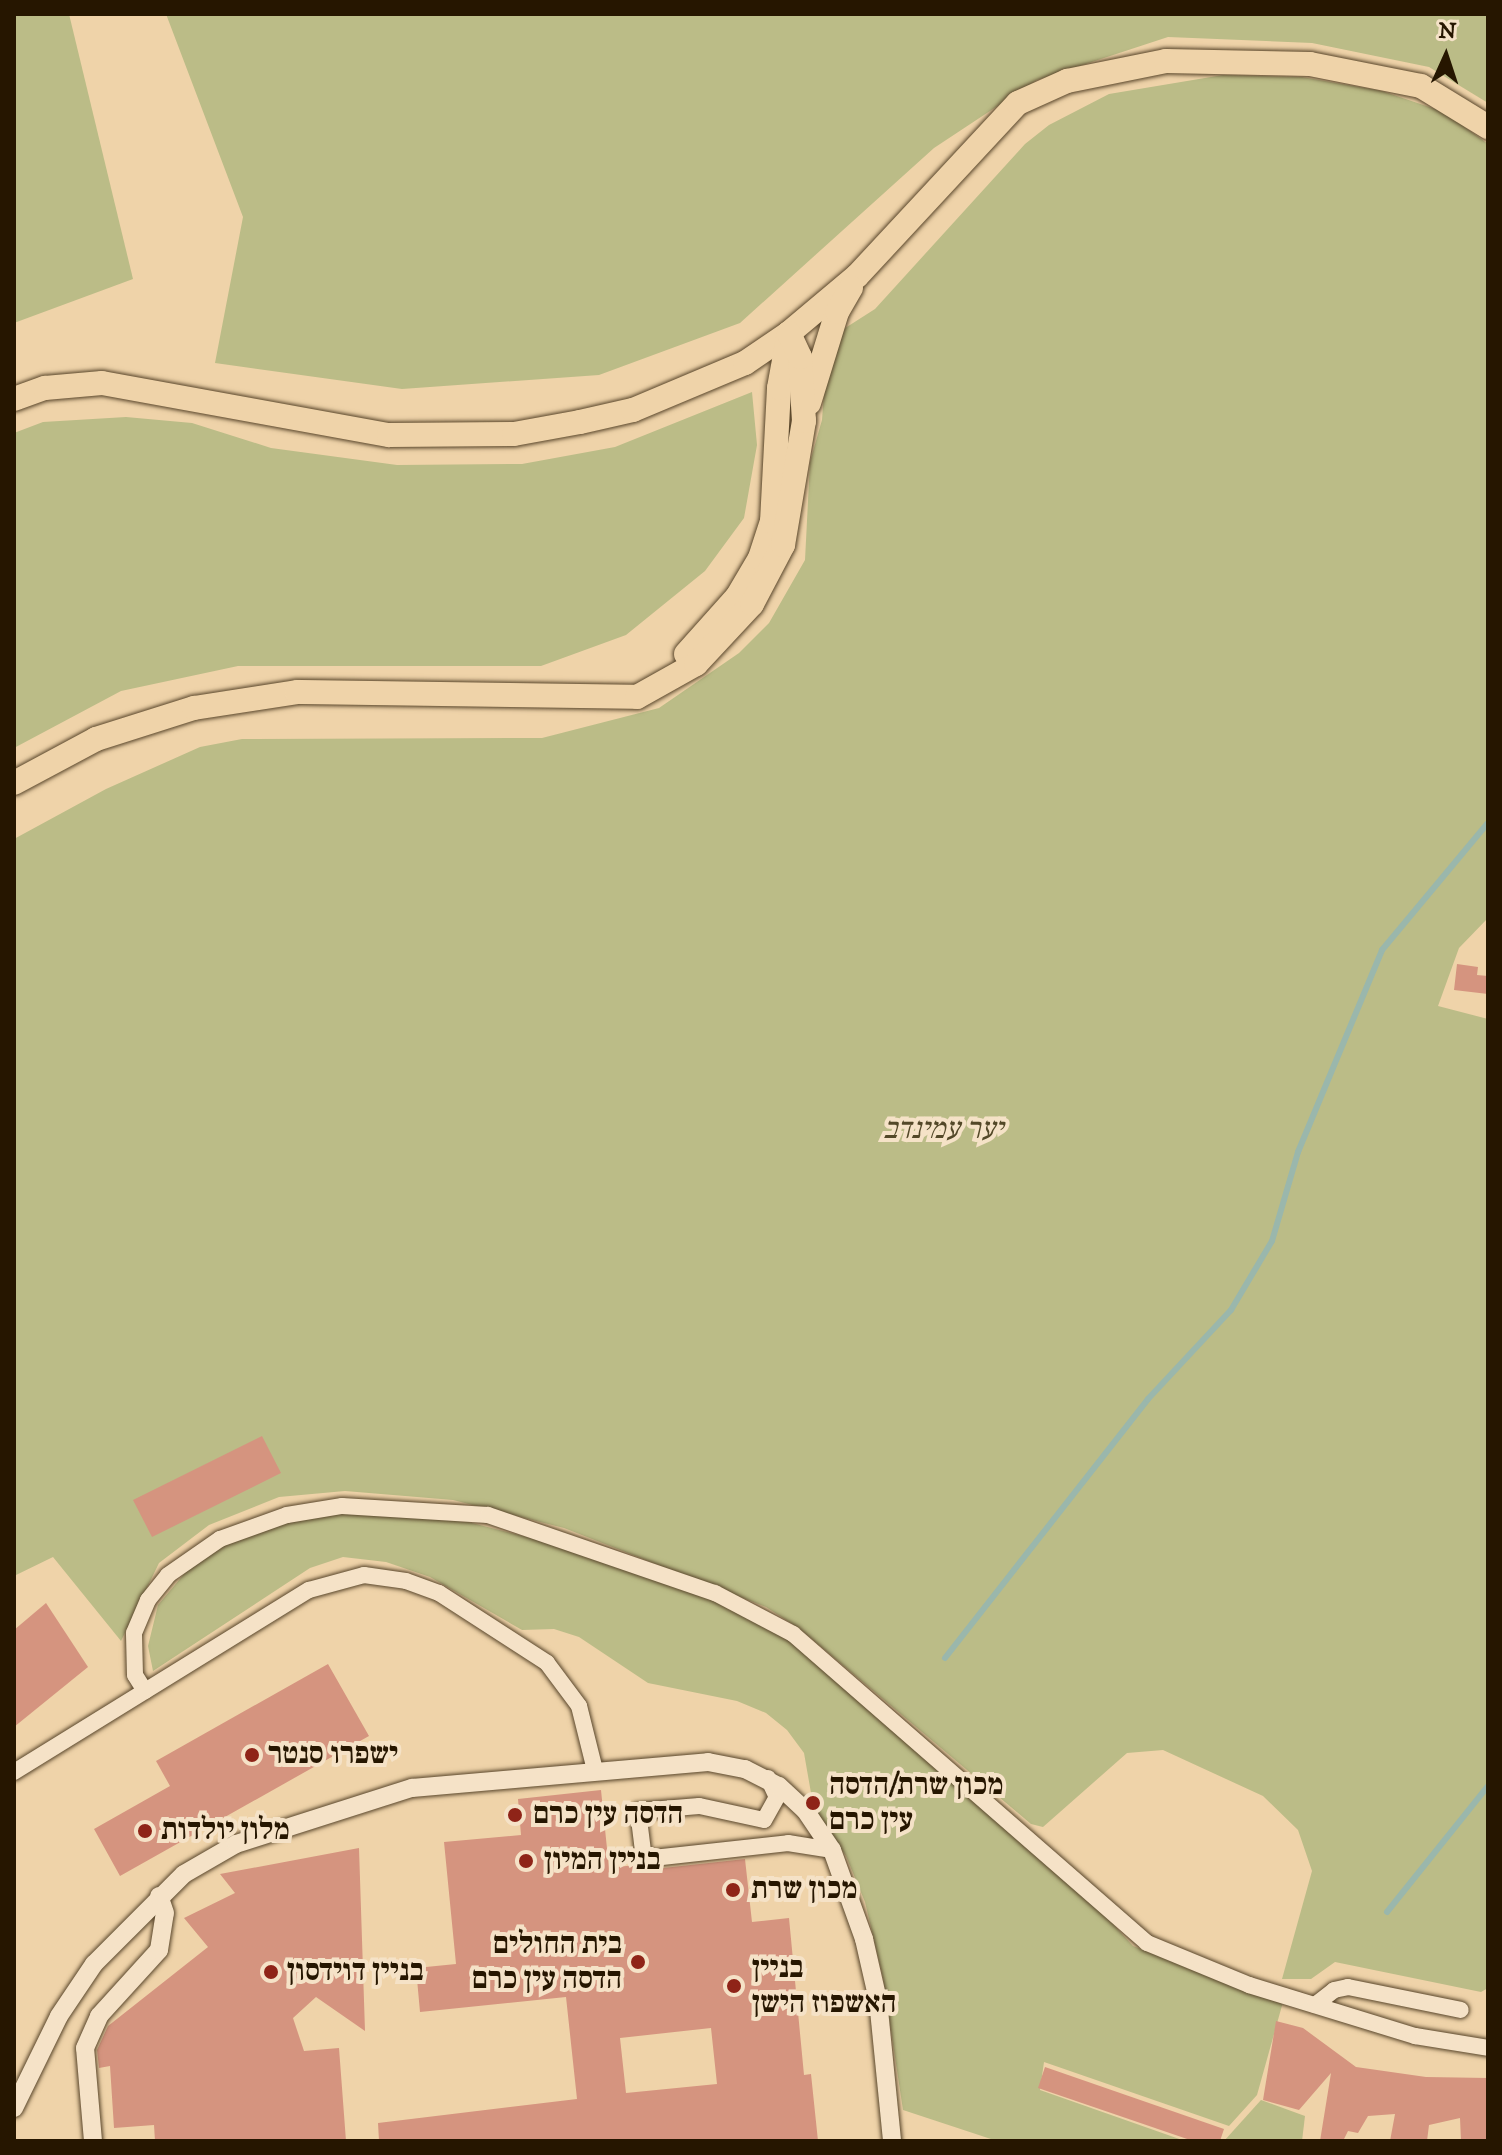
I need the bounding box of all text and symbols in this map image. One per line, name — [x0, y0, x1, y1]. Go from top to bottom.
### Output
north arrow — [1406, 16, 1486, 96]
text: N — [1438, 18, 1457, 45]
park label: יער עמינדב — [883, 1112, 1003, 1148]
place label: ישפרו סנטר — [268, 1737, 398, 1773]
marker: ישפרו סנטר — [243, 1746, 261, 1764]
place label: מכון שרת/הדסה עין כרם — [829, 1768, 1004, 1838]
marker: מכון שרת/הדסה עין כרם — [804, 1794, 822, 1812]
place label: הדסה עין כרם — [533, 1797, 683, 1833]
marker: הדסה עין כרם — [504, 1804, 526, 1826]
place label: מלון יולדות — [161, 1813, 290, 1849]
marker: מלון יולדות — [136, 1822, 154, 1840]
place label: בניין המיון — [544, 1843, 661, 1879]
marker: בניין המיון — [515, 1850, 537, 1872]
place label: מכון שרת — [751, 1872, 857, 1908]
marker: מכון שרת — [722, 1879, 744, 1901]
place label: בית החולים הדסה עין כרם — [472, 1927, 622, 1998]
place label: בניין האשפוז הישן — [752, 1951, 897, 2022]
marker: בית החולים הדסה עין כרם — [629, 1953, 647, 1971]
place label: בניין דוידסון — [287, 1954, 424, 1990]
marker: בניין דוידסון — [262, 1963, 280, 1981]
marker: בניין האשפוז הישן — [723, 1975, 745, 1997]

